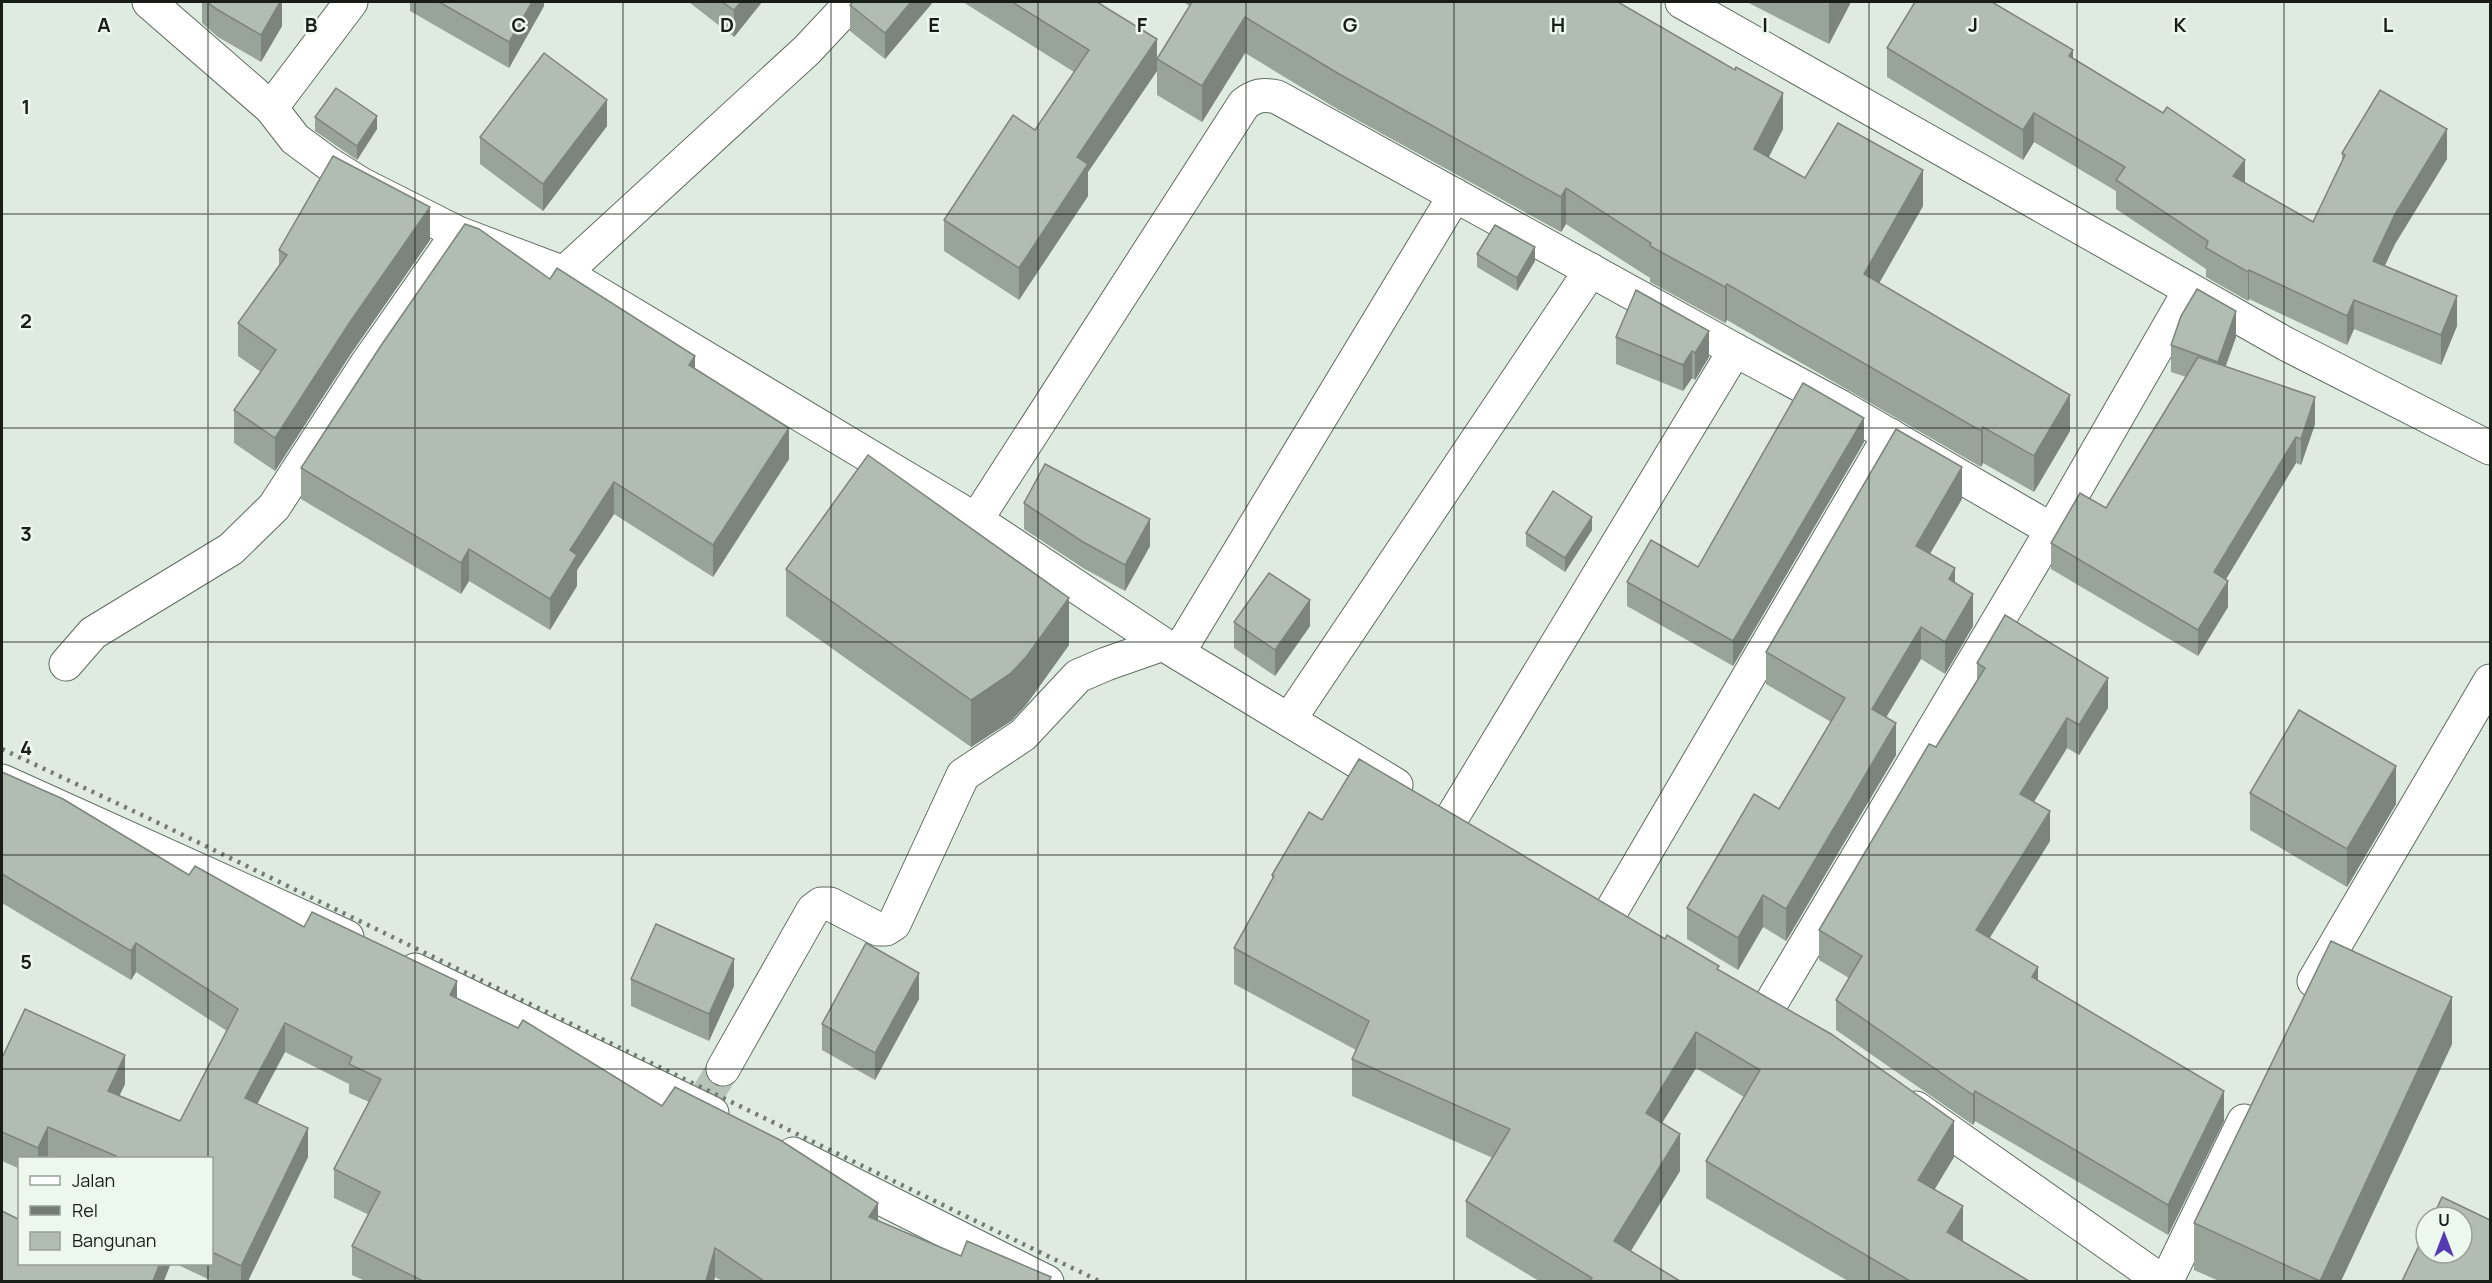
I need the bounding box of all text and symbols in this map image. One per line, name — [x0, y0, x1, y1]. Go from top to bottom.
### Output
text: A — [97, 11, 111, 38]
text: B — [305, 11, 318, 38]
text: C — [512, 11, 526, 38]
text: D — [720, 11, 734, 38]
text: E — [928, 11, 940, 38]
text: F — [1137, 11, 1148, 38]
text: G — [1343, 11, 1358, 38]
text: H — [1551, 11, 1565, 38]
text: I — [1762, 11, 1768, 38]
text: J — [1968, 11, 1978, 38]
text: K — [2174, 11, 2187, 38]
text: L — [2383, 11, 2394, 38]
text: 1 — [22, 93, 30, 120]
text: 2 — [20, 307, 32, 334]
text: 3 — [20, 520, 32, 547]
text: 4 — [20, 734, 32, 761]
text: 5 — [20, 948, 32, 975]
legend — [18, 1157, 213, 1265]
text: Jalan — [72, 1168, 115, 1192]
text: Rel — [72, 1198, 98, 1222]
north arrow — [2414, 1205, 2474, 1265]
text: U — [2438, 1209, 2450, 1231]
text: Bangunan — [72, 1228, 156, 1252]

